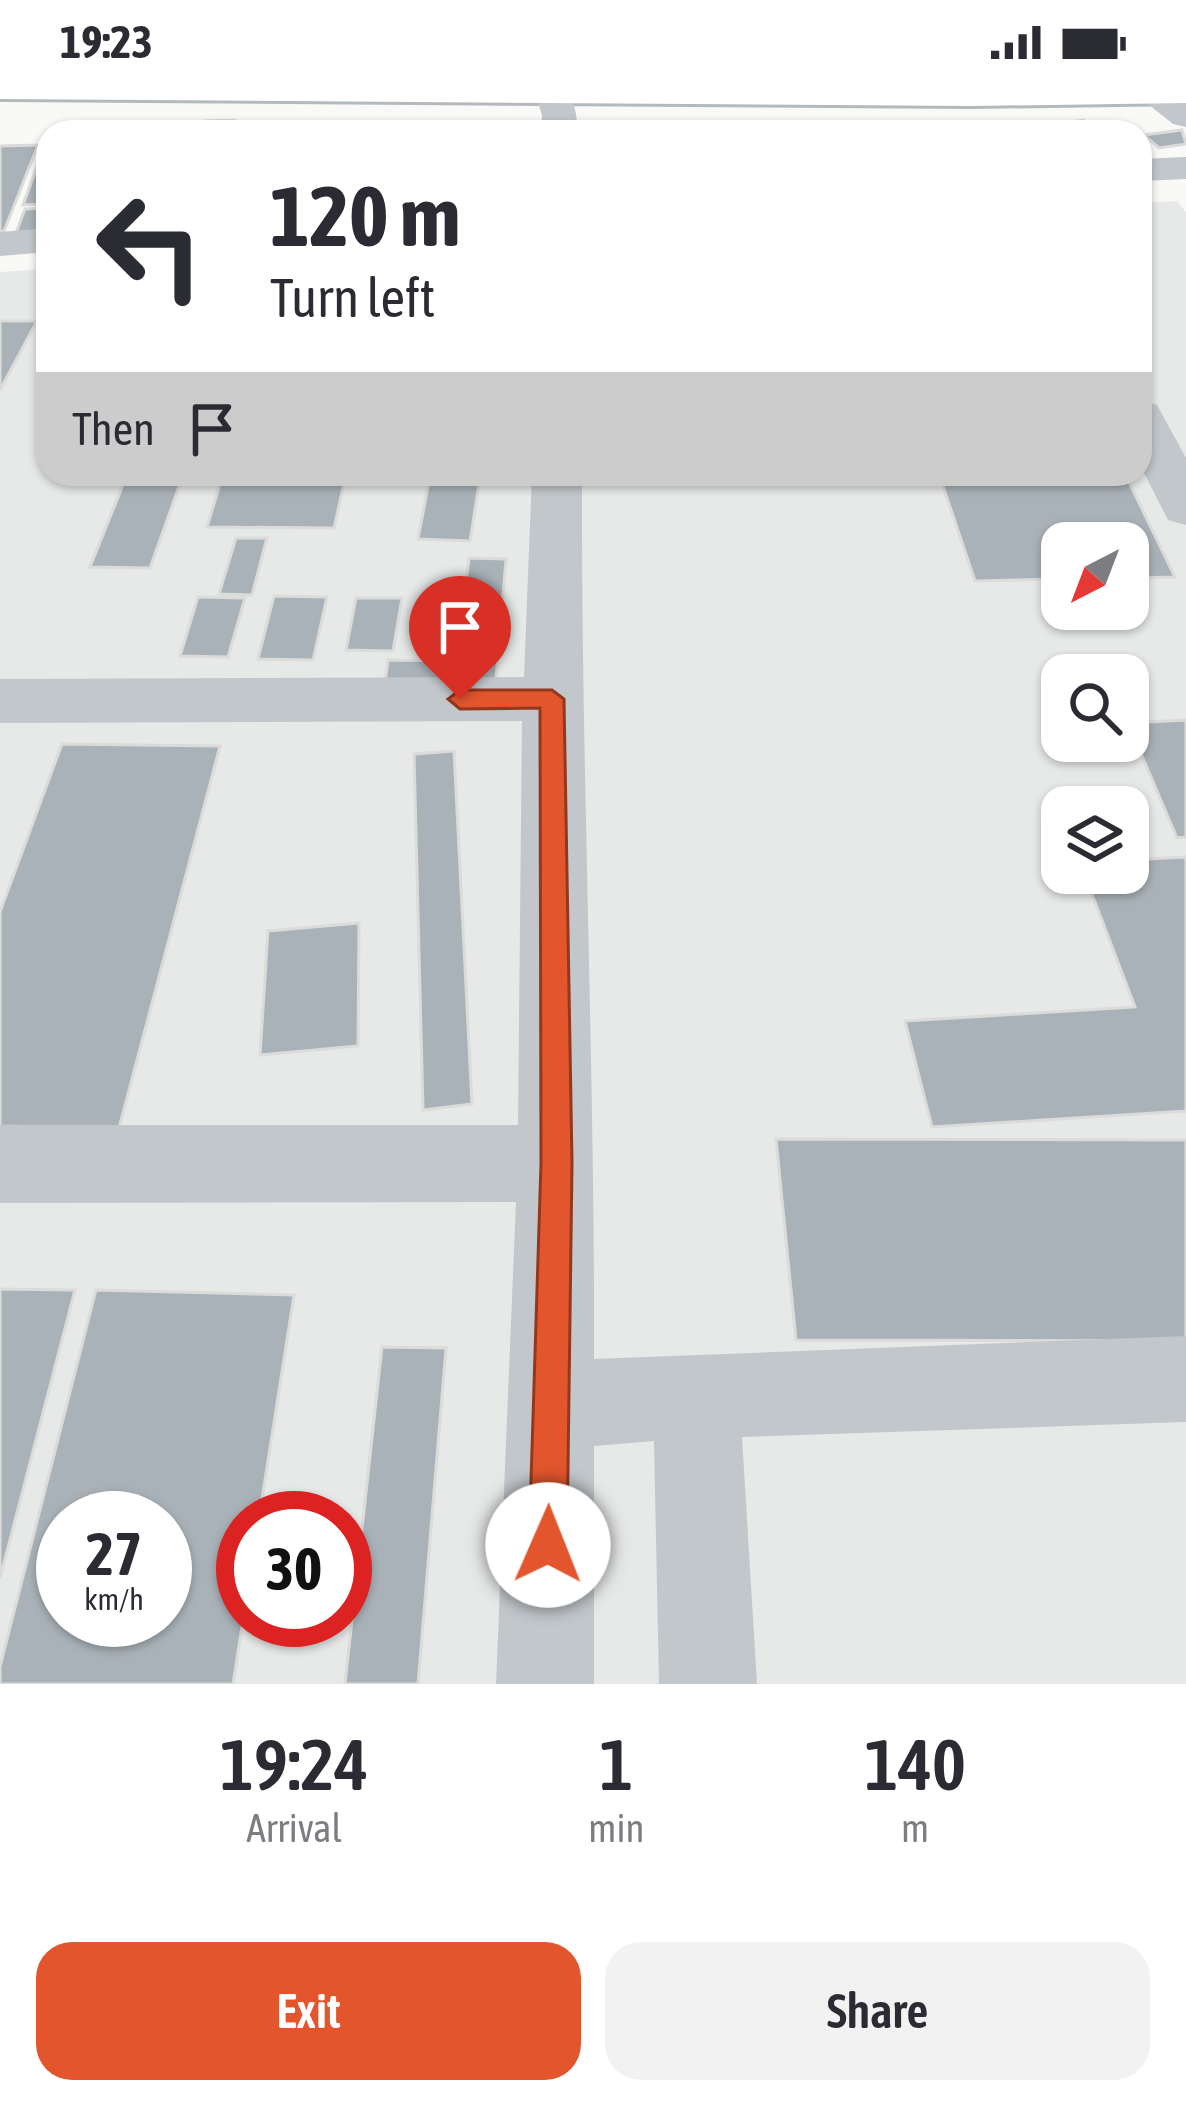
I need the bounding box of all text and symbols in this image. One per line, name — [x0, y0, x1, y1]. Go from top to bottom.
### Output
text: 19:23 — [60, 16, 153, 68]
icon: left — [72, 168, 228, 324]
text: 120 m — [270, 168, 460, 264]
text: Turn left — [270, 267, 435, 328]
icon: arrive — [179, 396, 245, 462]
text: Then — [72, 403, 155, 455]
north arrow — [1041, 522, 1149, 630]
map controls — [1041, 522, 1149, 894]
pin — [409, 576, 511, 699]
icon: arrive — [427, 594, 493, 660]
button: search — [1041, 654, 1149, 762]
button: layers — [1041, 786, 1149, 894]
position arrow — [485, 1482, 611, 1608]
speed limit sign: 30 — [216, 1491, 372, 1647]
text: 27 — [86, 1519, 142, 1588]
text: km/h — [84, 1582, 144, 1616]
text: 19:24 — [220, 1723, 368, 1805]
text: 1 — [599, 1723, 633, 1805]
text: 140 — [864, 1723, 966, 1805]
text: Arrival — [247, 1806, 342, 1850]
text: min — [588, 1806, 644, 1850]
text: m — [901, 1806, 929, 1850]
button: Exit — [36, 1942, 581, 2080]
button: Share — [605, 1942, 1150, 2080]

